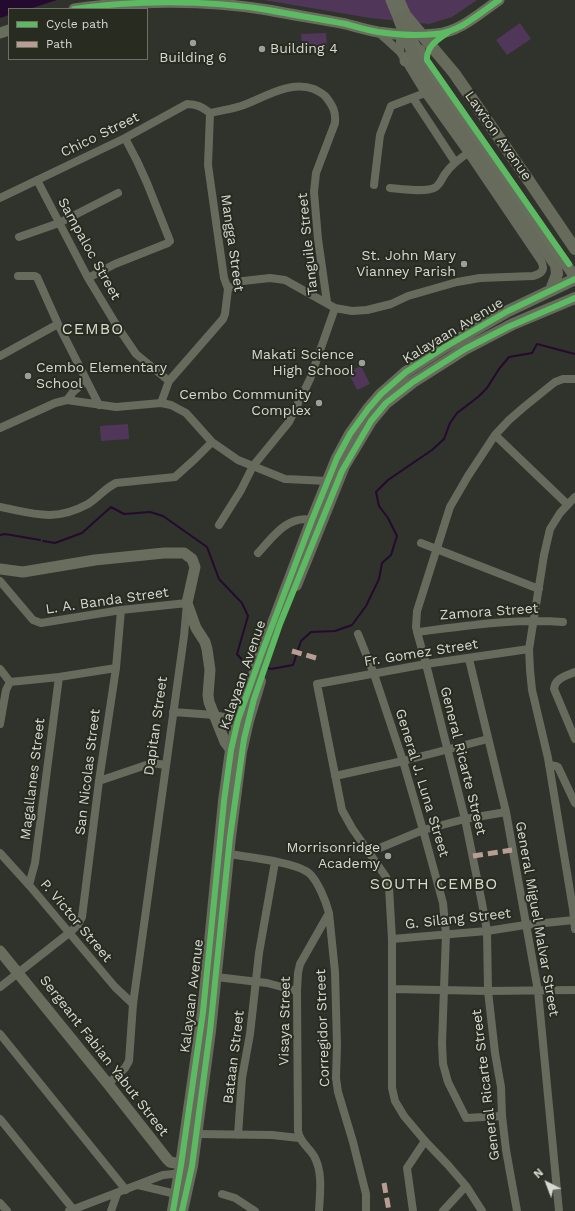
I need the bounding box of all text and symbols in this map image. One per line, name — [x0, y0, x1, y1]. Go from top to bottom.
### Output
legend — [8, 8, 148, 60]
text: Cycle path — [46, 17, 108, 31]
text: Path — [46, 37, 72, 51]
marker: Building 6 — [188, 38, 198, 48]
place label: Building 4 — [270, 41, 338, 57]
marker: Building 4 — [257, 44, 267, 54]
place label: Building 6 — [159, 50, 227, 66]
street label: Lawton Avenue — [461, 88, 535, 184]
street label: Chico Street — [58, 109, 142, 161]
street label: Tanguile Street — [294, 192, 322, 296]
street label: Mangga Street — [217, 193, 247, 293]
street label: Sampaloc Street — [54, 195, 124, 303]
place label: St. John Mary Vianney Parish — [356, 248, 456, 280]
marker: St. John Mary Vianney Parish — [459, 259, 469, 269]
street label: Kalayaan Avenue — [400, 294, 506, 368]
district label: CEMBO — [62, 319, 124, 339]
place label: Makati Science High School — [251, 347, 354, 380]
marker: Makati Science High School — [357, 358, 367, 368]
place label: Cembo Elementary School — [36, 360, 167, 392]
marker: Cembo Elementary School — [23, 371, 33, 381]
place label: Cembo Community Complex — [179, 387, 311, 420]
marker: Cembo Community Complex — [314, 398, 324, 408]
street label: L. A. Banda Street — [44, 584, 170, 618]
street label: Zamora Street — [439, 600, 539, 624]
street label: Kalayaan Avenue — [216, 618, 270, 732]
street label: Fr. Gomez Street — [363, 636, 479, 670]
street label: Dapitan Street — [141, 675, 171, 777]
street label: General Ricarte Street — [436, 685, 490, 837]
street label: General J. Luna Street — [391, 707, 453, 859]
street label: San Nicolas Street — [72, 708, 104, 836]
street label: Magallanes Street — [17, 717, 49, 841]
street label: General Miguel Malvar Street — [512, 820, 562, 1018]
place label: Morrisonridge Academy — [286, 840, 380, 872]
marker: Morrisonridge Academy — [383, 851, 393, 861]
district label: SOUTH CEMBO — [370, 874, 498, 894]
street label: P. Victor Street — [36, 876, 116, 966]
street label: G. Silang Street — [404, 905, 512, 933]
street label: Kalayaan Avenue — [177, 938, 207, 1054]
street label: Corregidor Street — [313, 969, 333, 1087]
street label: Sergeant Fabian Yabut Street — [36, 972, 172, 1140]
street label: Visaya Street — [276, 976, 294, 1066]
street label: General Ricarte Street — [468, 1008, 504, 1162]
street label: Bataan Street — [220, 1009, 248, 1105]
north arrow — [527, 1163, 567, 1203]
text: N — [531, 1166, 546, 1181]

